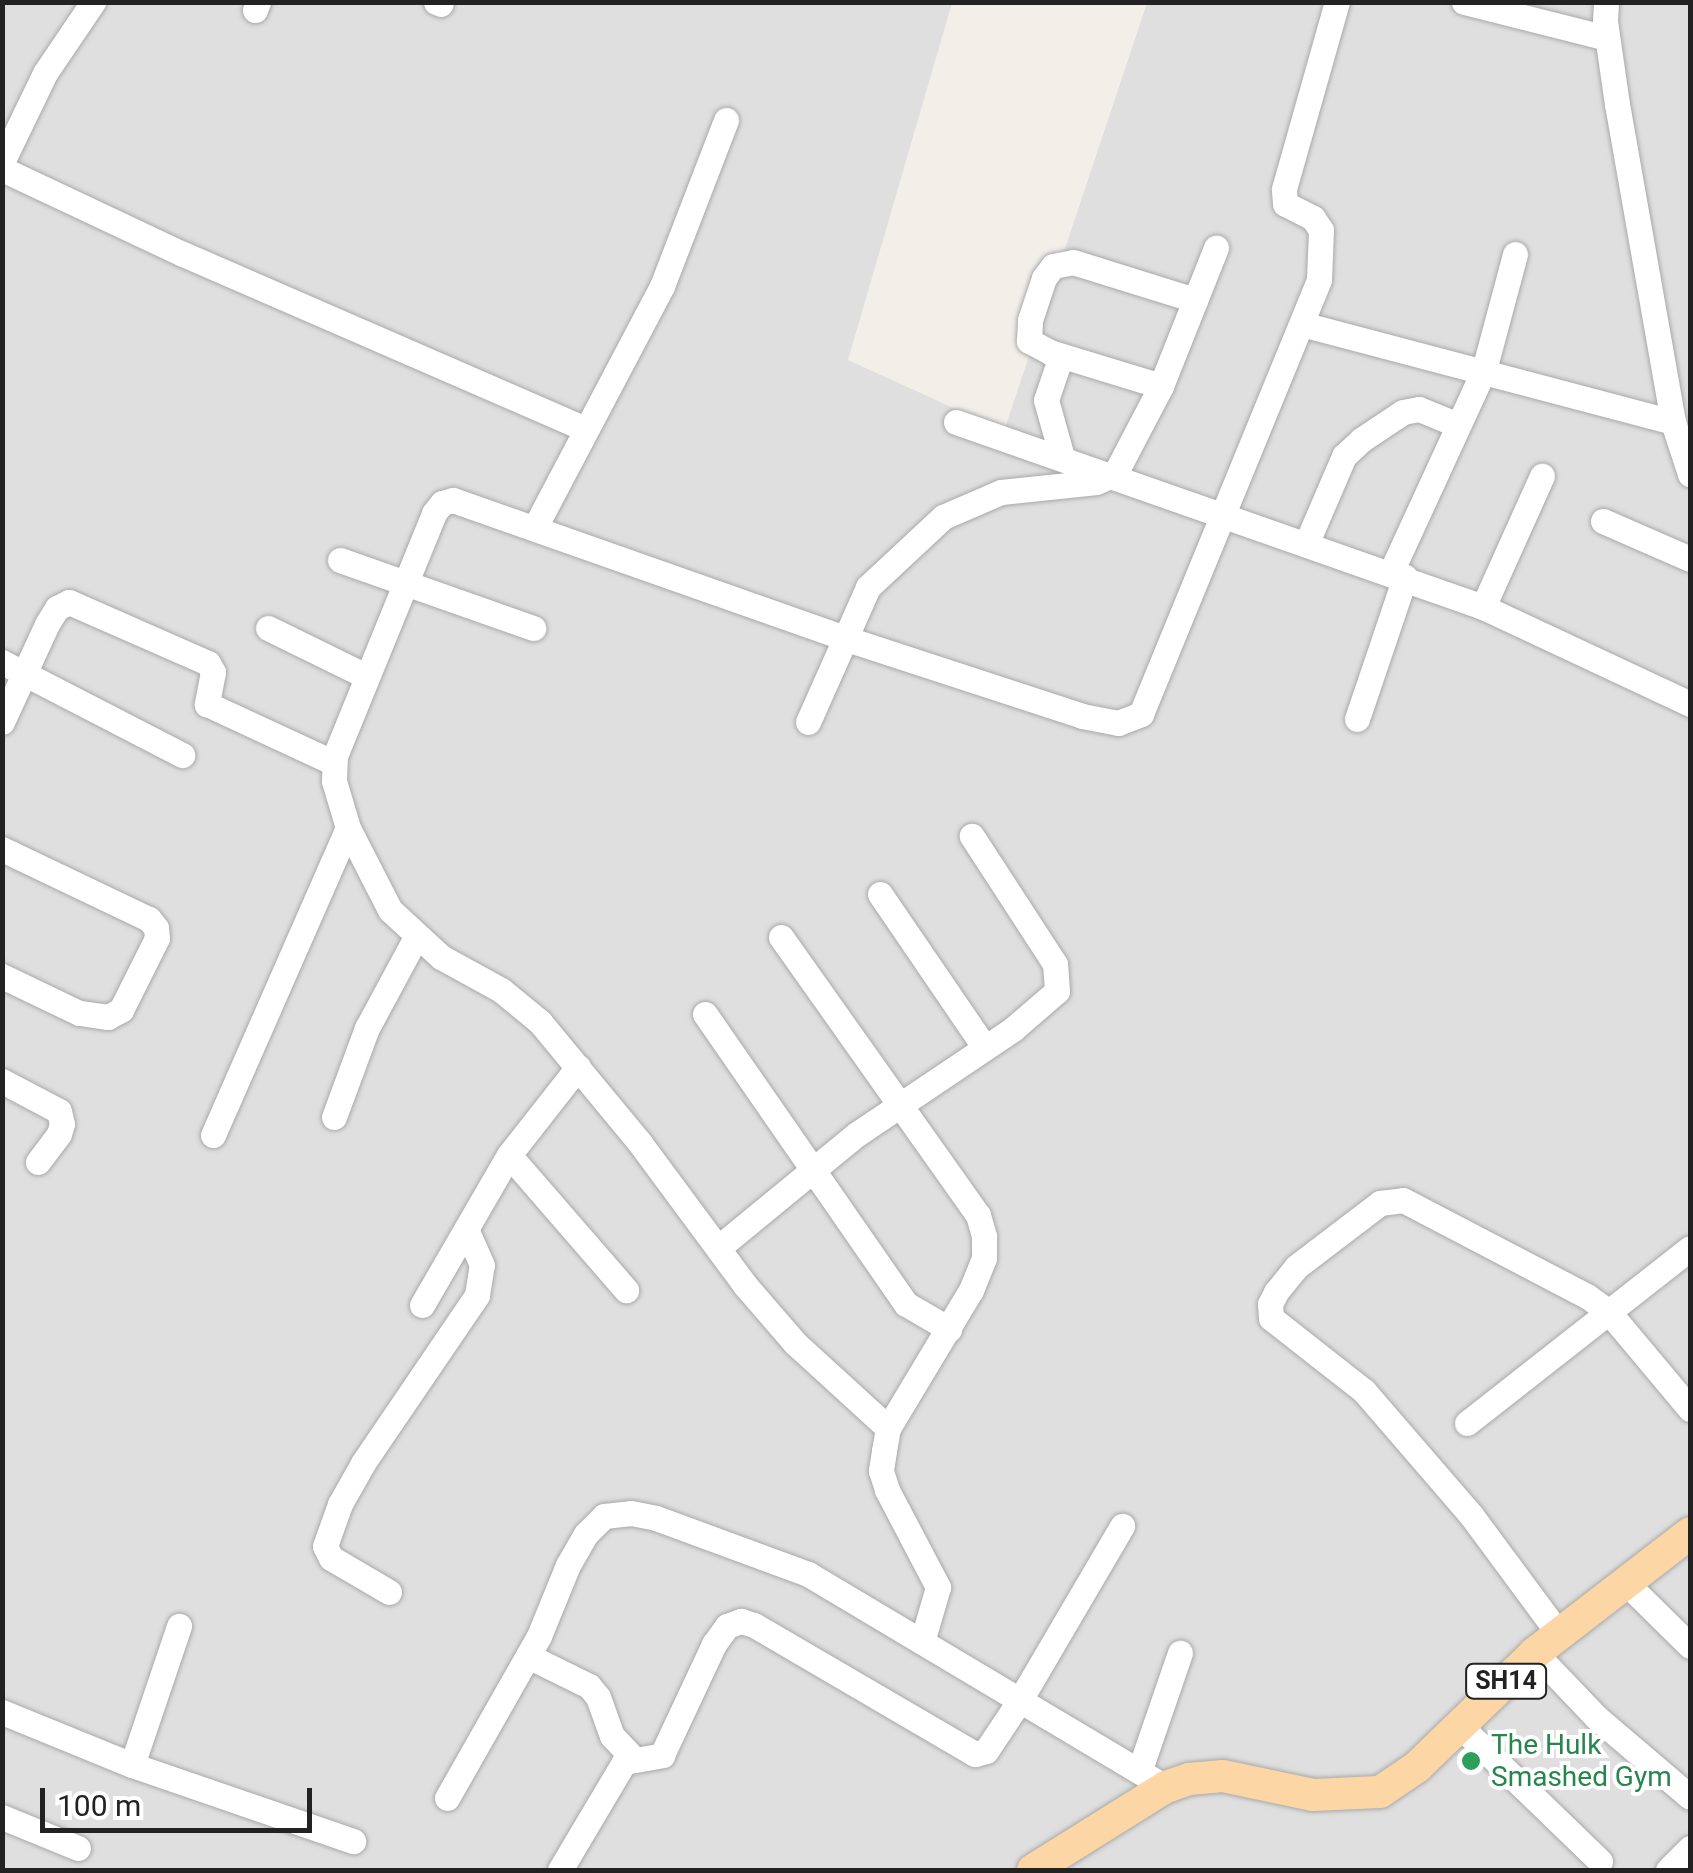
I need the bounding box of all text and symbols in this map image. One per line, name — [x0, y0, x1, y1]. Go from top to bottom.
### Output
road number: SH14 — [1464, 1661, 1548, 1701]
place label: The Hulk Smashed Gym — [1491, 1728, 1672, 1794]
marker: The Hulk Smashed Gym — [1460, 1750, 1482, 1772]
scale bar — [45, 1768, 318, 1830]
text: 100 m — [57, 1788, 141, 1823]

